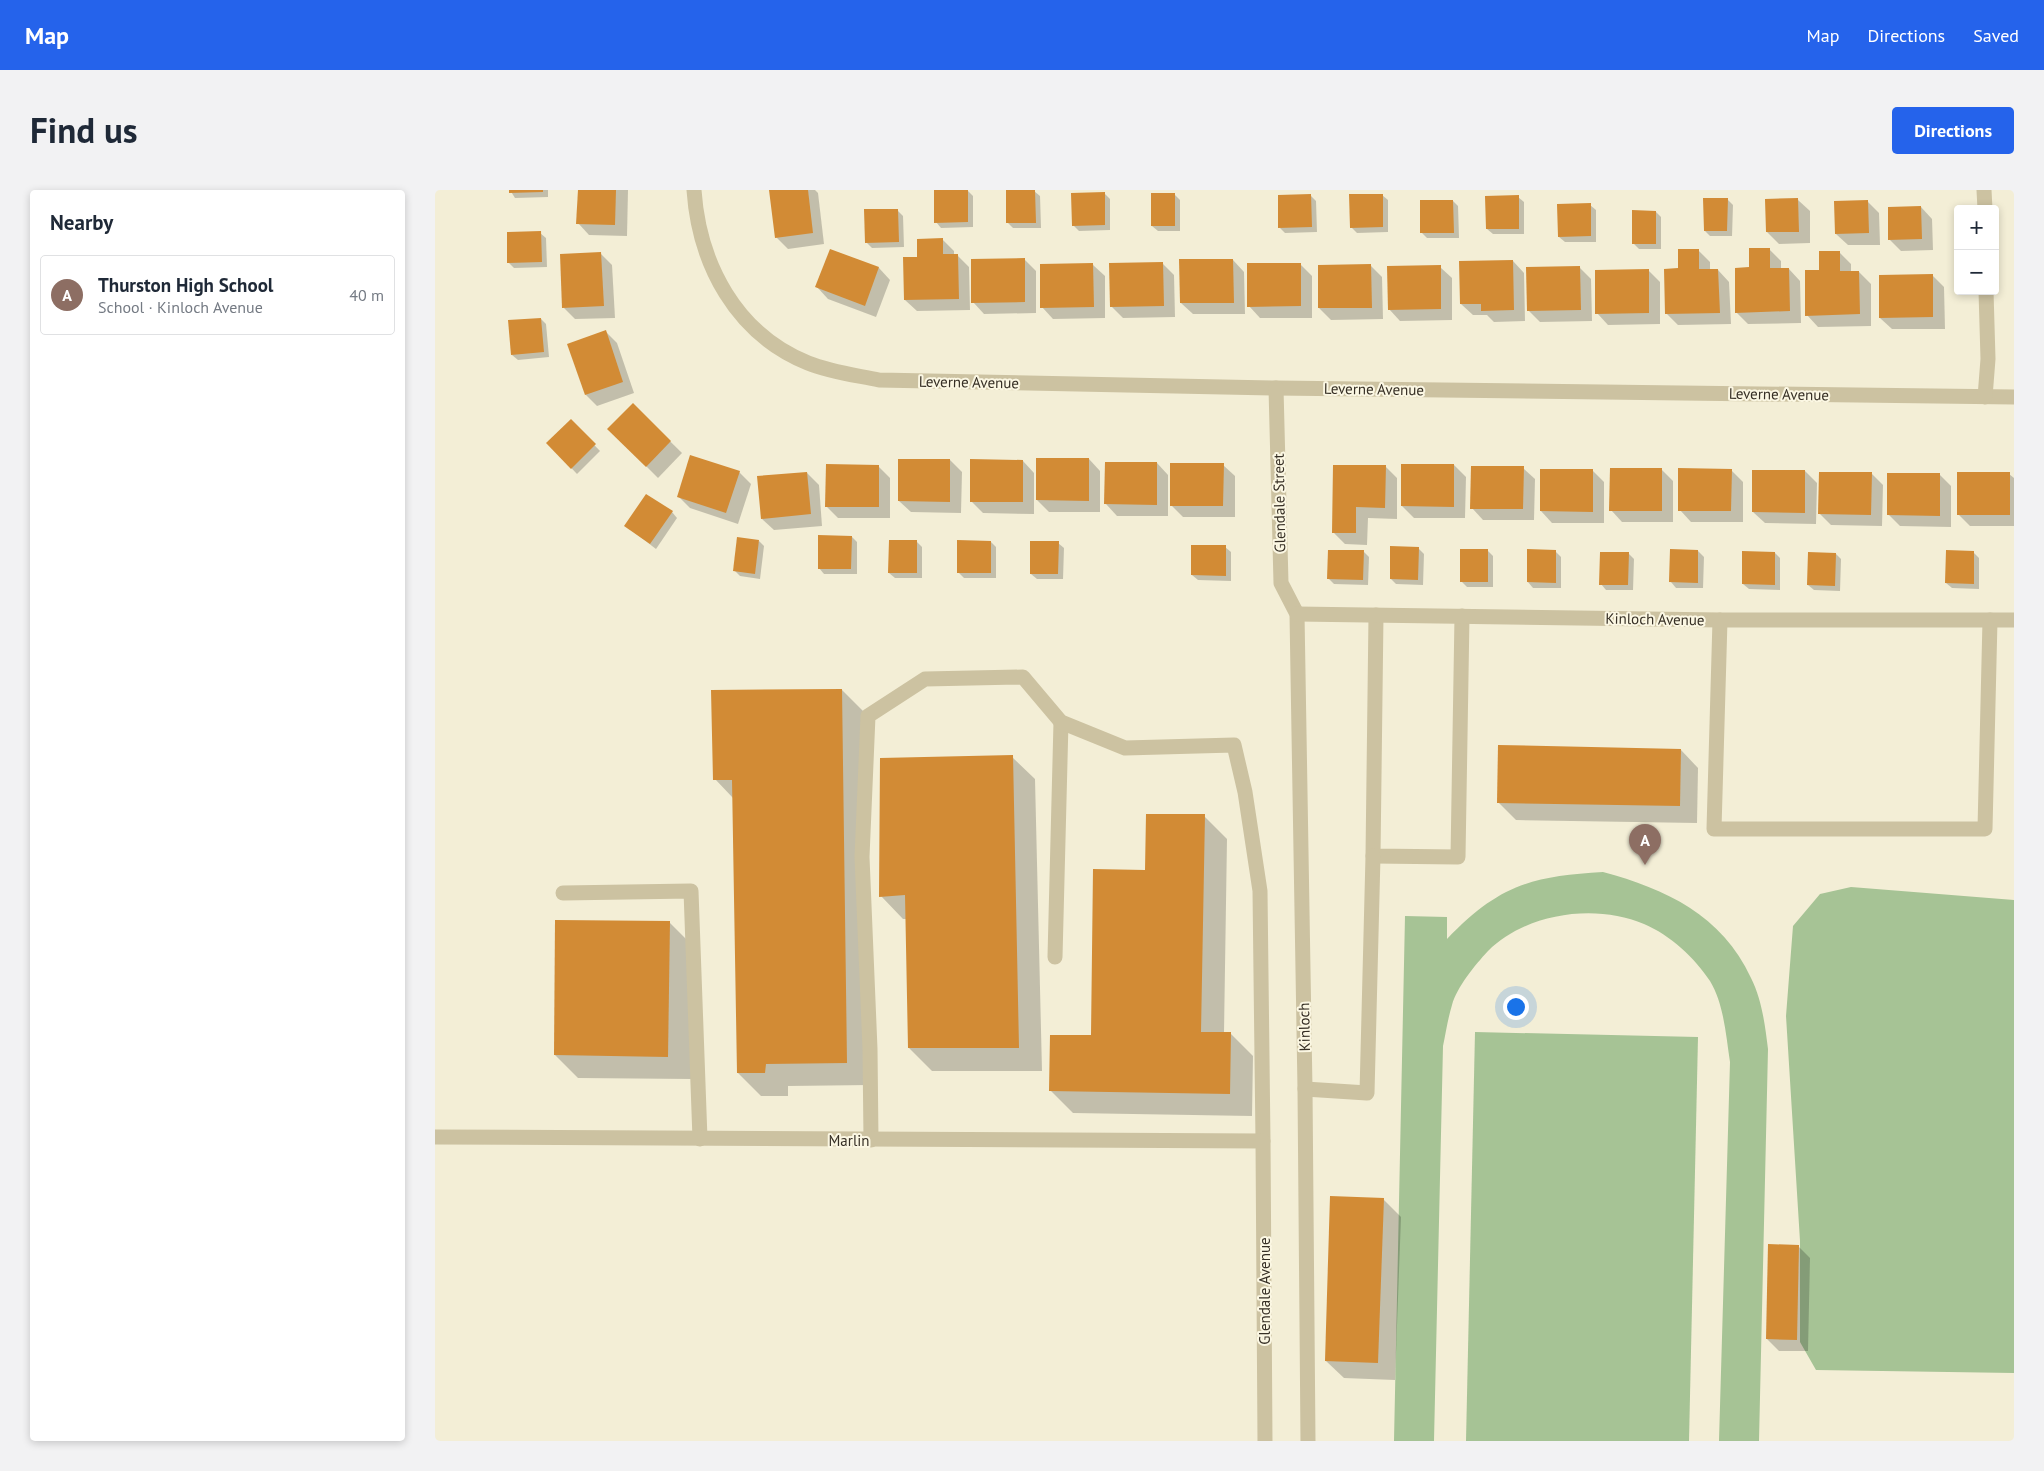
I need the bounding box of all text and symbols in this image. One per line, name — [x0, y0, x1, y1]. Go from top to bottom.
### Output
text: Map — [25, 20, 69, 51]
text: Map — [1807, 24, 1839, 47]
text: Directions — [1867, 24, 1945, 47]
text: Saved — [1973, 24, 2019, 47]
text: Find us — [30, 107, 138, 153]
button: Directions — [1892, 107, 2014, 154]
map controls — [1954, 205, 1999, 295]
button: + — [1954, 205, 1999, 250]
text: Nearby — [50, 209, 113, 236]
button: − — [1954, 250, 1999, 295]
text: Thurston High School — [98, 273, 273, 297]
text: A — [62, 285, 72, 305]
text: 40 m — [349, 285, 384, 305]
text: School · Kinloch Avenue — [98, 297, 263, 317]
street label: Leverne Avenue — [919, 372, 1019, 392]
street label: Leverne Avenue — [1324, 379, 1424, 399]
street label: Leverne Avenue — [1729, 384, 1829, 404]
street label: Glendale Street — [1269, 453, 1289, 553]
street label: Kinloch Avenue — [1605, 609, 1705, 629]
pin: A — [1629, 824, 1661, 865]
your location — [1503, 994, 1529, 1020]
street label: Kinloch — [1294, 1002, 1314, 1052]
street label: Marlin — [828, 1131, 870, 1150]
street label: Glendale Avenue — [1255, 1237, 1274, 1345]

